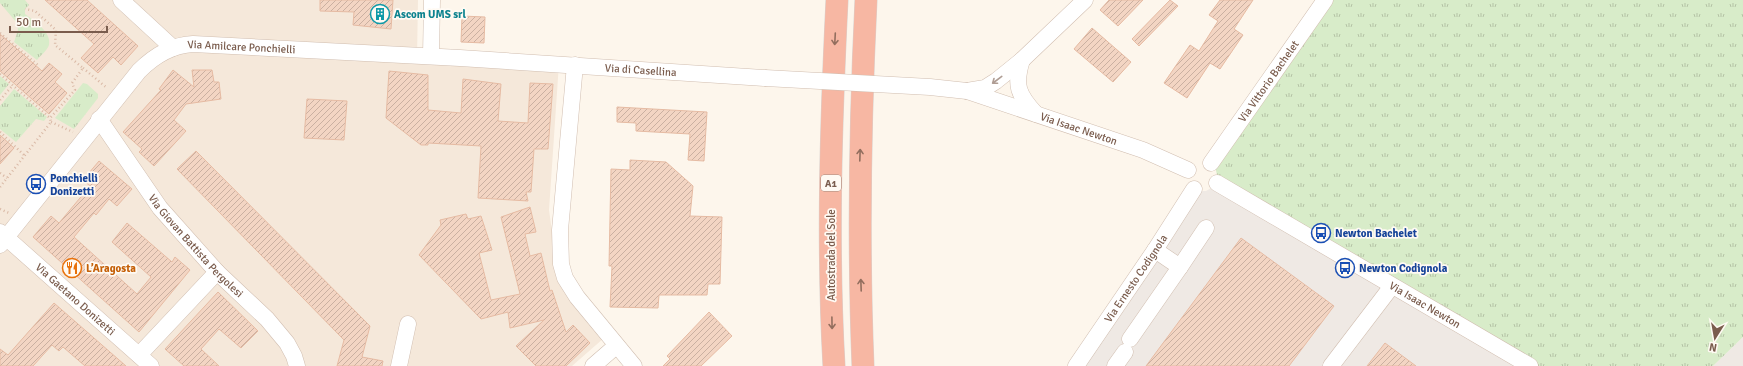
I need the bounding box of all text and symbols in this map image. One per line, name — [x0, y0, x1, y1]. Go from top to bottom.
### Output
building icon: Ascom UMS srl — [369, 3, 391, 25]
scale bar — [10, 8, 107, 34]
place label: Ascom UMS srl — [394, 8, 466, 21]
text: 50 m — [16, 15, 41, 30]
one-way arrow — [832, 32, 839, 45]
street label: Via Amilcare Ponchielli — [187, 38, 296, 56]
street label: Via Vittorio Bachelet — [1236, 38, 1302, 125]
street label: Via di Casellina — [604, 62, 677, 79]
one-way arrow — [991, 76, 1002, 84]
street label: Via Isaac Newton — [1038, 110, 1119, 148]
one-way arrow — [857, 149, 864, 162]
place label: Ponchielli Donizetti — [50, 172, 98, 198]
bus stop icon: Ponchielli Donizetti — [25, 173, 47, 195]
road number: A1 — [821, 175, 841, 191]
street label: Via Giovan Battista Pergolesi — [146, 192, 246, 300]
street label: Autostrada del Sole — [825, 209, 838, 301]
bus stop icon: Newton Bachelet — [1310, 222, 1332, 244]
place label: Newton Bachelet — [1335, 227, 1417, 240]
street label: Via Ernesto Codignola — [1102, 232, 1170, 325]
restaurant icon: L’Aragosta — [61, 257, 83, 279]
bus stop icon: Newton Codignola — [1334, 257, 1356, 279]
street label: Via Gaetano Donizetti — [33, 261, 118, 338]
place label: L’Aragosta — [86, 262, 136, 275]
place label: Newton Codignola — [1359, 262, 1448, 275]
one-way arrow — [857, 279, 865, 292]
street label: Via Isaac Newton — [1387, 279, 1463, 331]
one-way arrow — [828, 316, 836, 329]
north arrow — [1695, 318, 1735, 358]
text: N — [1708, 340, 1718, 354]

